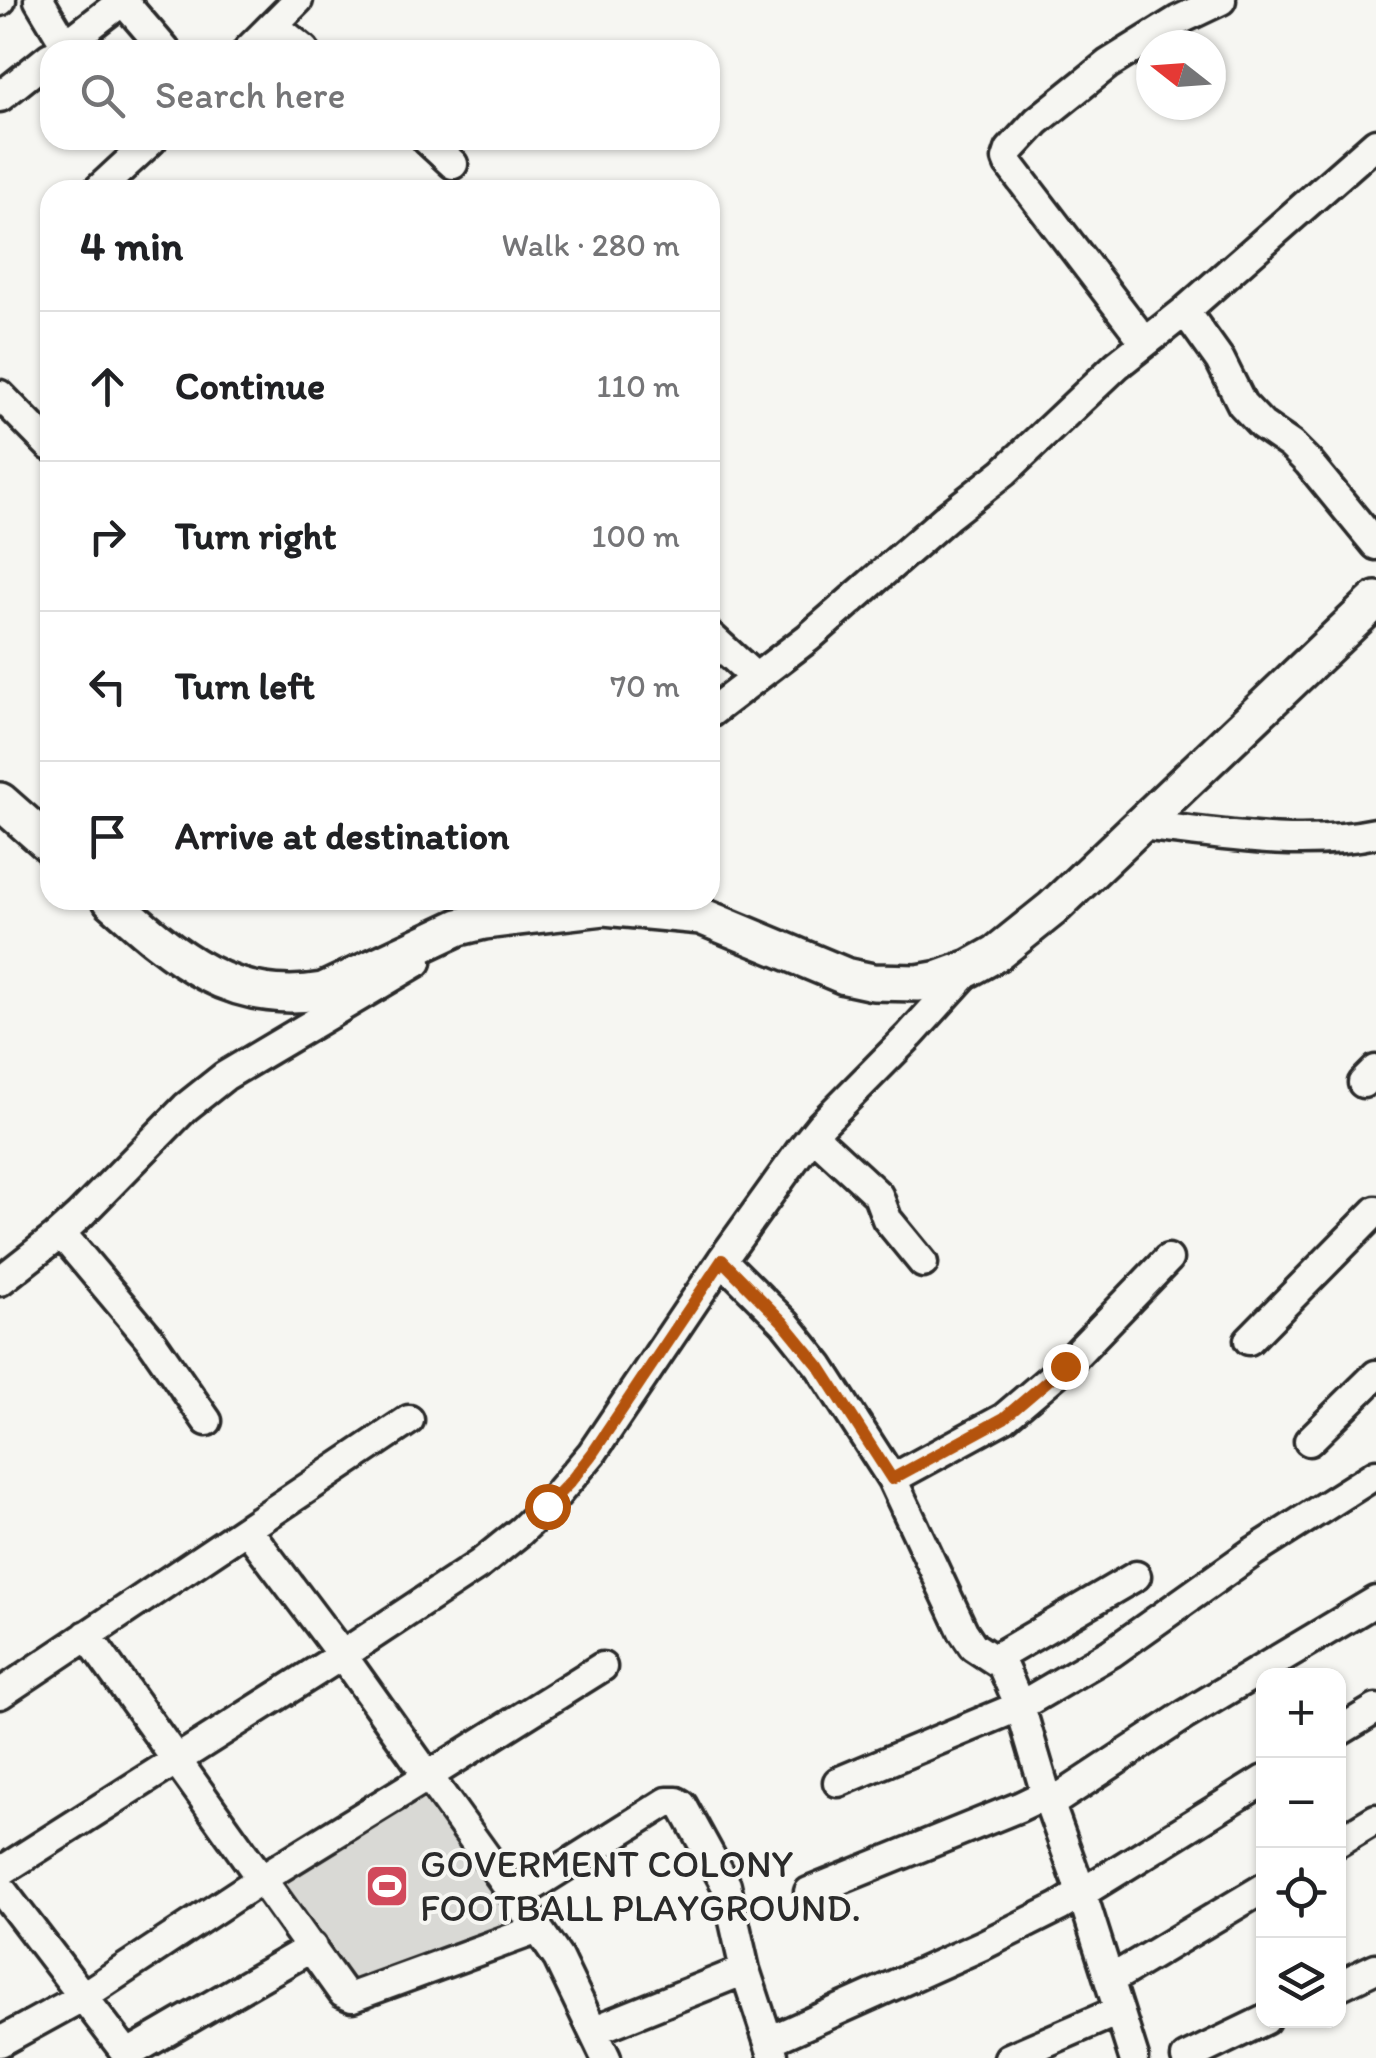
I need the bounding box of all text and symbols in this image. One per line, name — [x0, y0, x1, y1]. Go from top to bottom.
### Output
north arrow — [1136, 30, 1226, 120]
search box — [40, 40, 720, 150]
icon: search — [75, 68, 130, 123]
text: Search here — [155, 72, 346, 118]
text: 4 min — [80, 220, 183, 271]
text: Walk · 280 m — [501, 226, 680, 264]
icon: ahead — [80, 359, 135, 414]
text: Continue — [175, 363, 325, 409]
text: 110 m — [596, 367, 680, 405]
icon: right — [80, 509, 135, 564]
text: Turn right — [175, 513, 337, 559]
text: 100 m — [592, 517, 680, 555]
icon: left — [80, 659, 135, 714]
text: Turn left — [175, 663, 315, 709]
text: 70 m — [610, 667, 680, 705]
icon: arrive — [80, 809, 135, 864]
text: Arrive at destination — [175, 813, 510, 859]
route end — [1043, 1344, 1089, 1390]
route start — [525, 1484, 571, 1530]
map controls — [1256, 1668, 1346, 2028]
button: + — [1256, 1668, 1346, 1758]
button: − — [1256, 1758, 1346, 1848]
place label: GOVERMENT COLONY FOOTBALL PLAYGROUND. — [420, 1841, 861, 1931]
button: locate — [1256, 1848, 1346, 1938]
sports icon: GOVERMENT COLONY FOOTBALL PLAYGROUND. — [364, 1863, 410, 1909]
button: layers — [1256, 1938, 1346, 2028]

